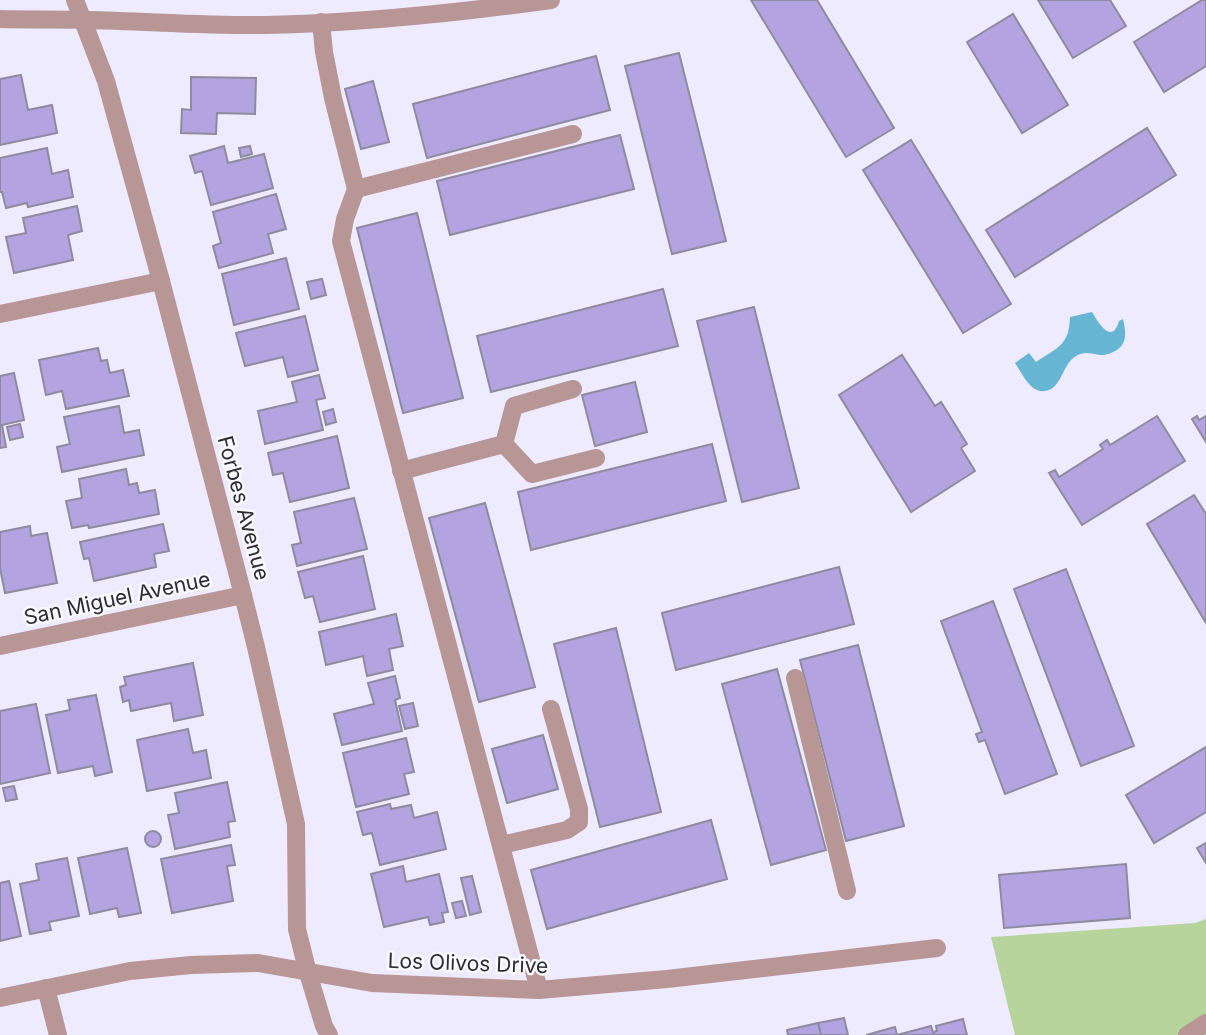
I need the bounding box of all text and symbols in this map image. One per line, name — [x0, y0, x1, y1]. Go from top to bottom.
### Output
street label: Forbes Avenue — [213, 433, 275, 583]
street label: San Miguel Avenue — [22, 566, 212, 630]
street label: Los Olivos Drive — [387, 948, 549, 978]

